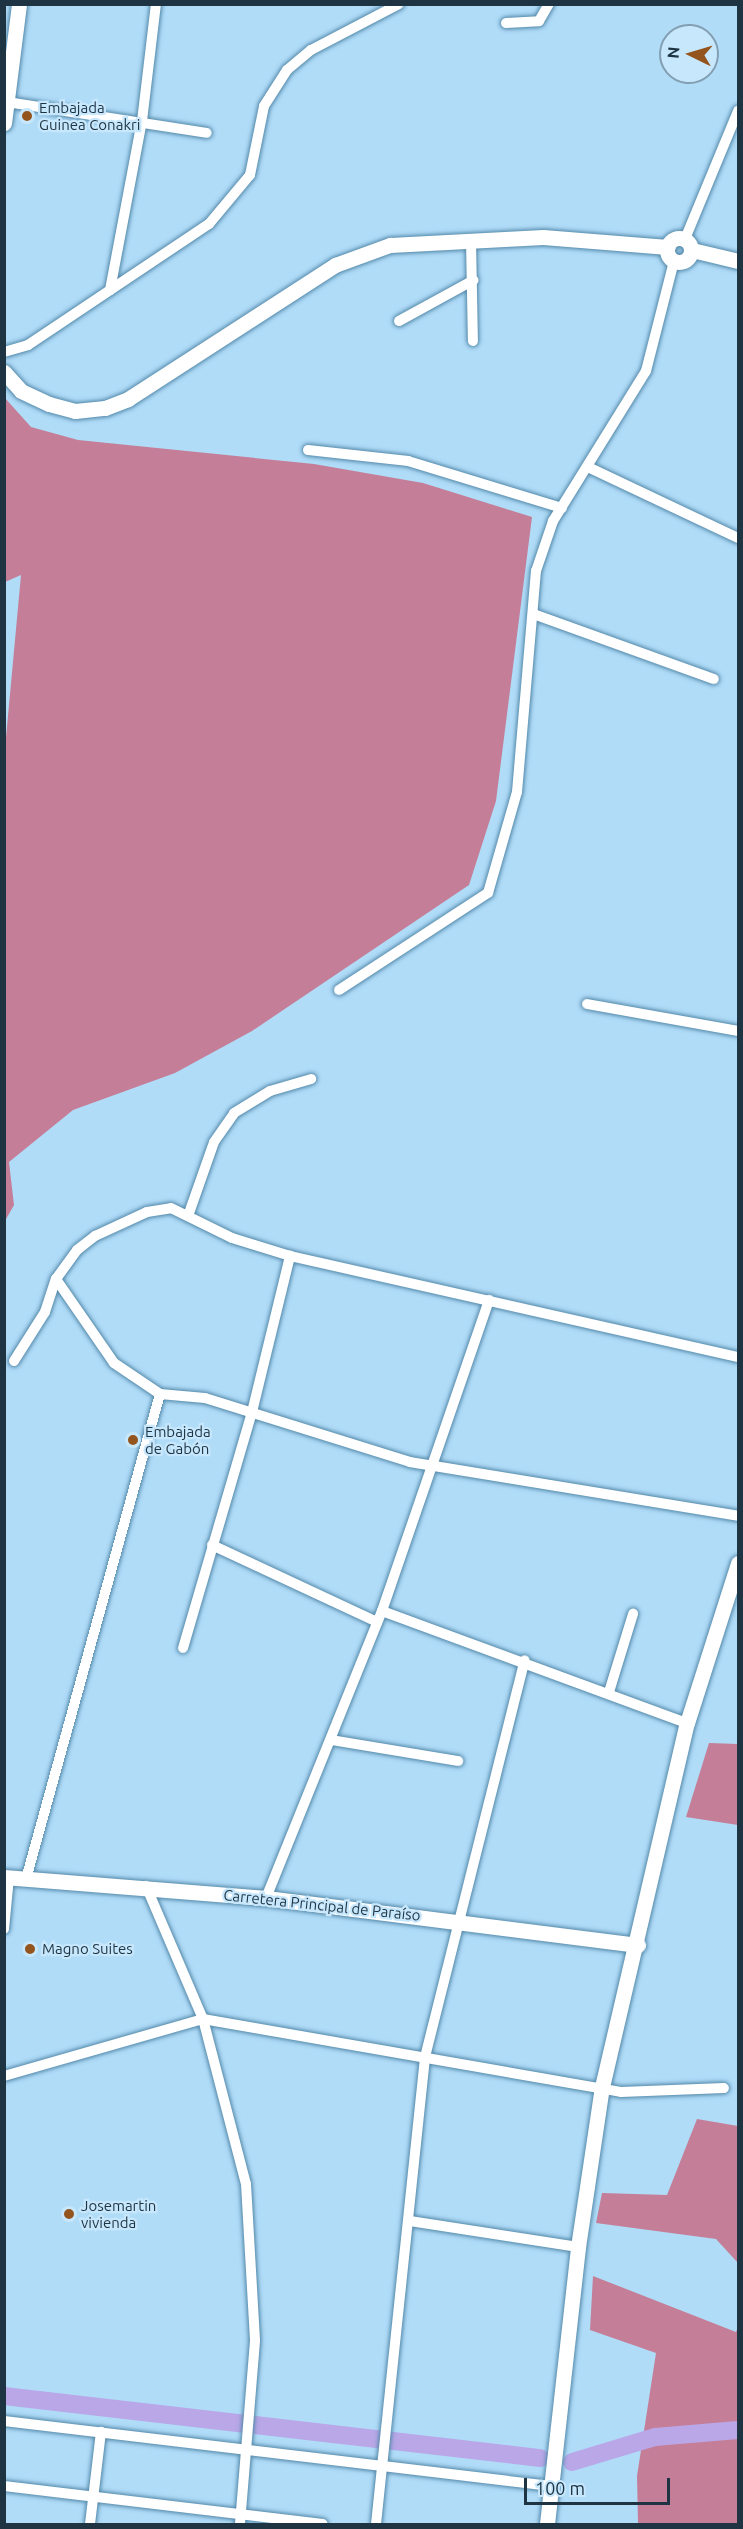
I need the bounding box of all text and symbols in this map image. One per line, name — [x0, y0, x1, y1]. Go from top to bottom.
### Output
north arrow — [659, 24, 719, 84]
text: N — [664, 46, 683, 59]
place label: Embajada Guinea Conakri — [39, 98, 140, 133]
marker: Embajada Guinea Conakri — [20, 109, 34, 123]
place label: Embajada de Gabón — [145, 1422, 211, 1457]
marker: Embajada de Gabón — [126, 1433, 140, 1447]
street label: Carretera Principal de Paraíso — [223, 1886, 421, 1924]
place label: Magno Suites — [42, 1940, 133, 1958]
marker: Magno Suites — [23, 1942, 37, 1956]
place label: Josemartin vivienda — [81, 2196, 156, 2231]
marker: Josemartin vivienda — [62, 2207, 76, 2221]
scale bar — [527, 2466, 672, 2504]
text: 100 m — [535, 2478, 585, 2498]

